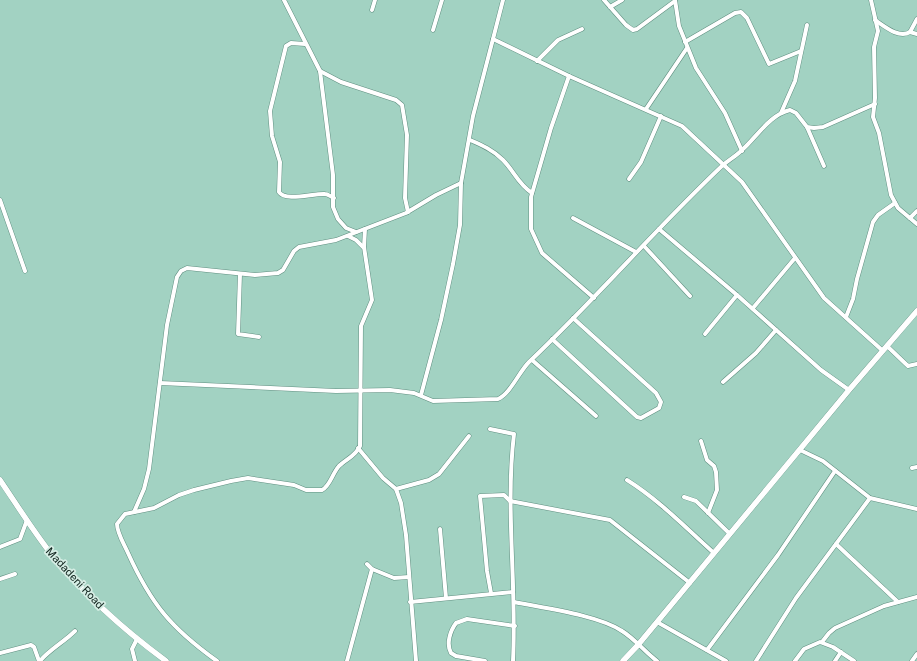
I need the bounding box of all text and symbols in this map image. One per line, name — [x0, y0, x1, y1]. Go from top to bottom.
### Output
street label: Madadeni Road — [44, 545, 106, 611]

